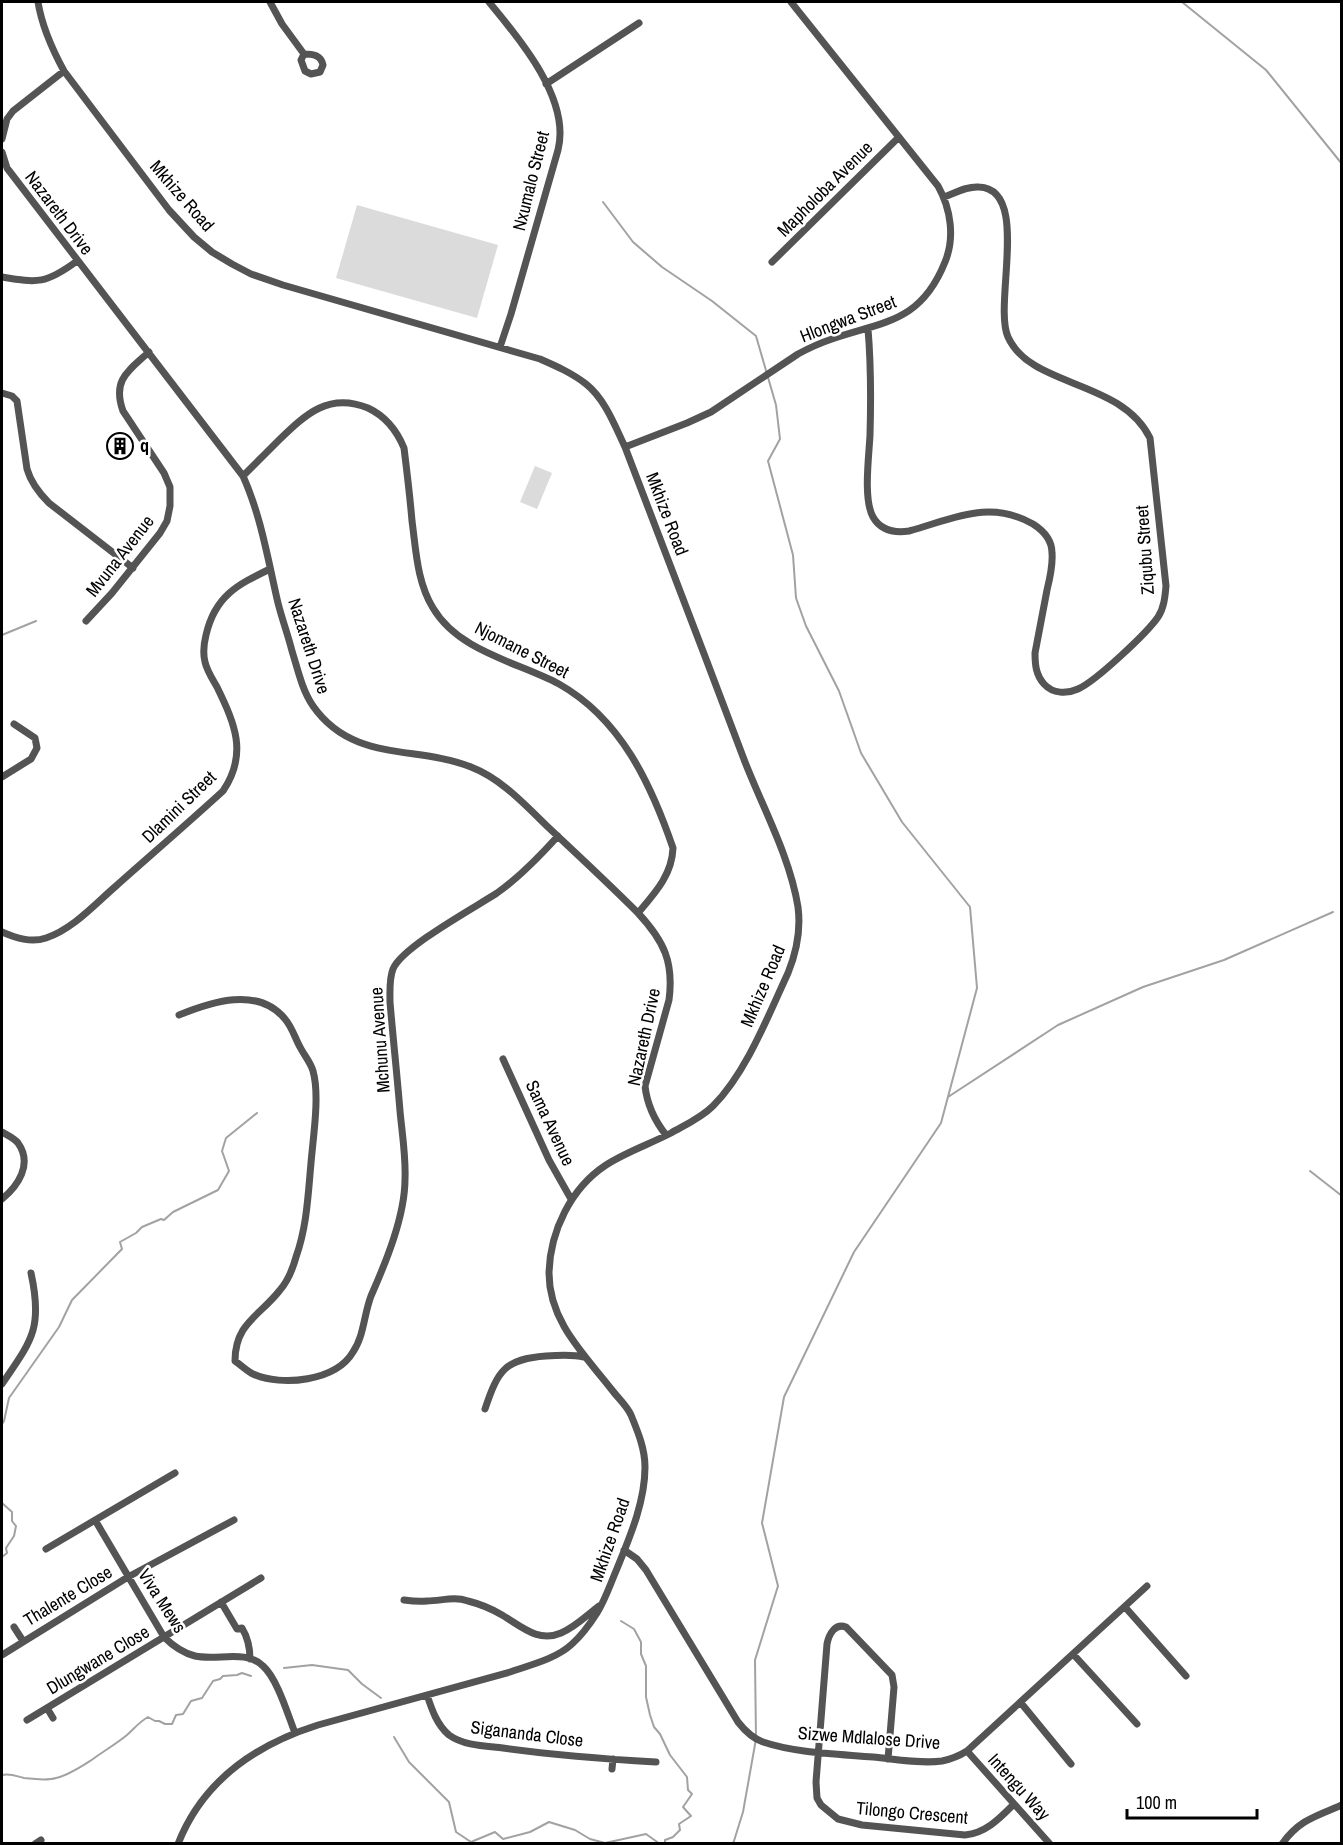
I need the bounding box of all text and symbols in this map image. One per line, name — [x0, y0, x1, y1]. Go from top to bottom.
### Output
street label: Nxumalo Street — [506, 129, 555, 233]
street label: Mapholoba Avenue — [771, 135, 878, 242]
street label: Mkhize Road — [144, 155, 220, 237]
street label: Nazareth Drive — [20, 166, 99, 260]
street label: Hlongwa Street — [796, 289, 899, 348]
building icon: q — [105, 431, 135, 461]
place label: q — [140, 433, 149, 458]
street label: Mkhize Road — [640, 469, 695, 559]
street label: Ziqubu Street — [1129, 505, 1160, 596]
street label: Mvuna Avenue — [80, 510, 159, 602]
street label: Nazareth Drive — [282, 595, 337, 697]
street label: Njomane Street — [471, 615, 574, 684]
street label: Dlamini Street — [136, 765, 221, 848]
street label: Mkhize Road — [734, 941, 791, 1031]
street label: Mchunu Avenue — [363, 986, 396, 1094]
street label: Nazareth Drive — [621, 986, 666, 1088]
street label: Sama Avenue — [520, 1076, 581, 1170]
street label: Mkhize Road — [584, 1495, 636, 1585]
street label: Thalente Close — [19, 1559, 117, 1632]
street label: Viva Mews — [132, 1564, 192, 1638]
street label: Dlungwane Close — [42, 1619, 154, 1700]
street label: Sigananda Close — [469, 1714, 585, 1753]
street label: Sizwe Mdlalose Drive — [797, 1720, 941, 1755]
street label: Intengu Way — [983, 1748, 1057, 1826]
scale bar — [1127, 1782, 1258, 1820]
text: 100 m — [1136, 1790, 1177, 1815]
street label: Tilongo Crescent — [855, 1795, 969, 1830]

